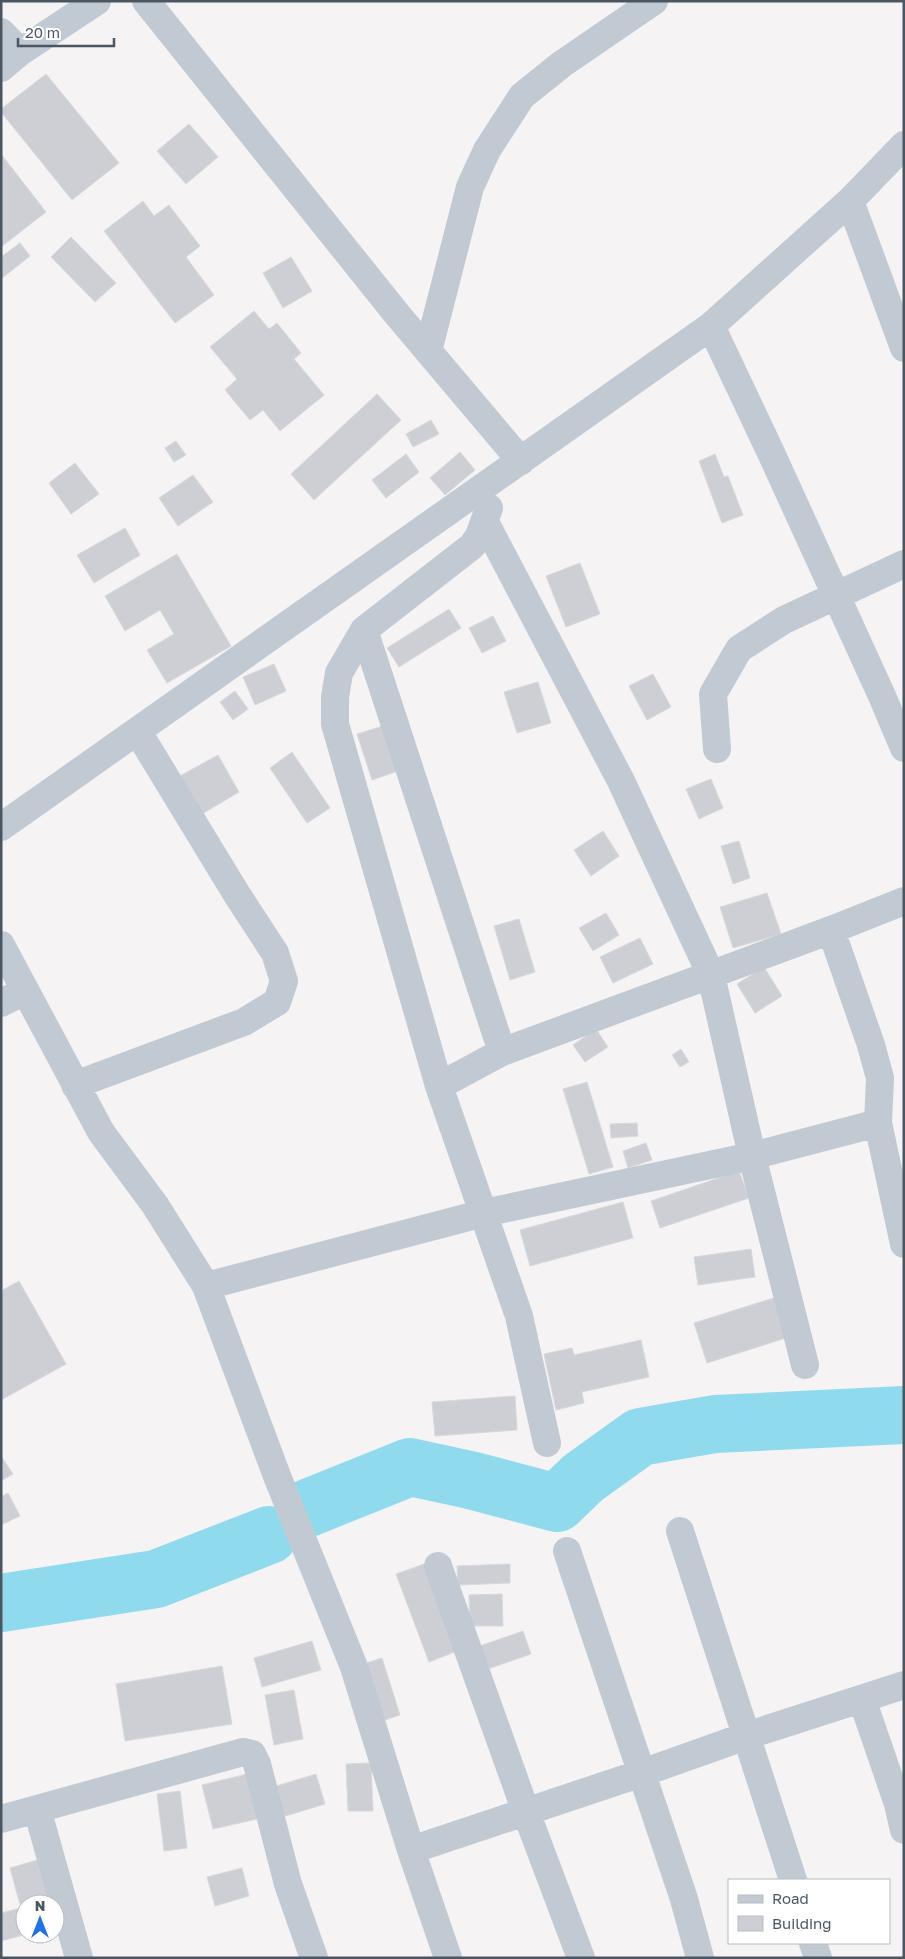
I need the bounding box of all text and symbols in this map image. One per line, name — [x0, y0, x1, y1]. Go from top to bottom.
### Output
scale bar — [18, 15, 114, 47]
text: 20 m — [25, 23, 60, 41]
legend — [728, 1879, 890, 1944]
text: Road — [772, 1889, 809, 1907]
north arrow — [15, 1894, 65, 1944]
text: N — [35, 1897, 45, 1914]
text: Building — [772, 1914, 832, 1932]

